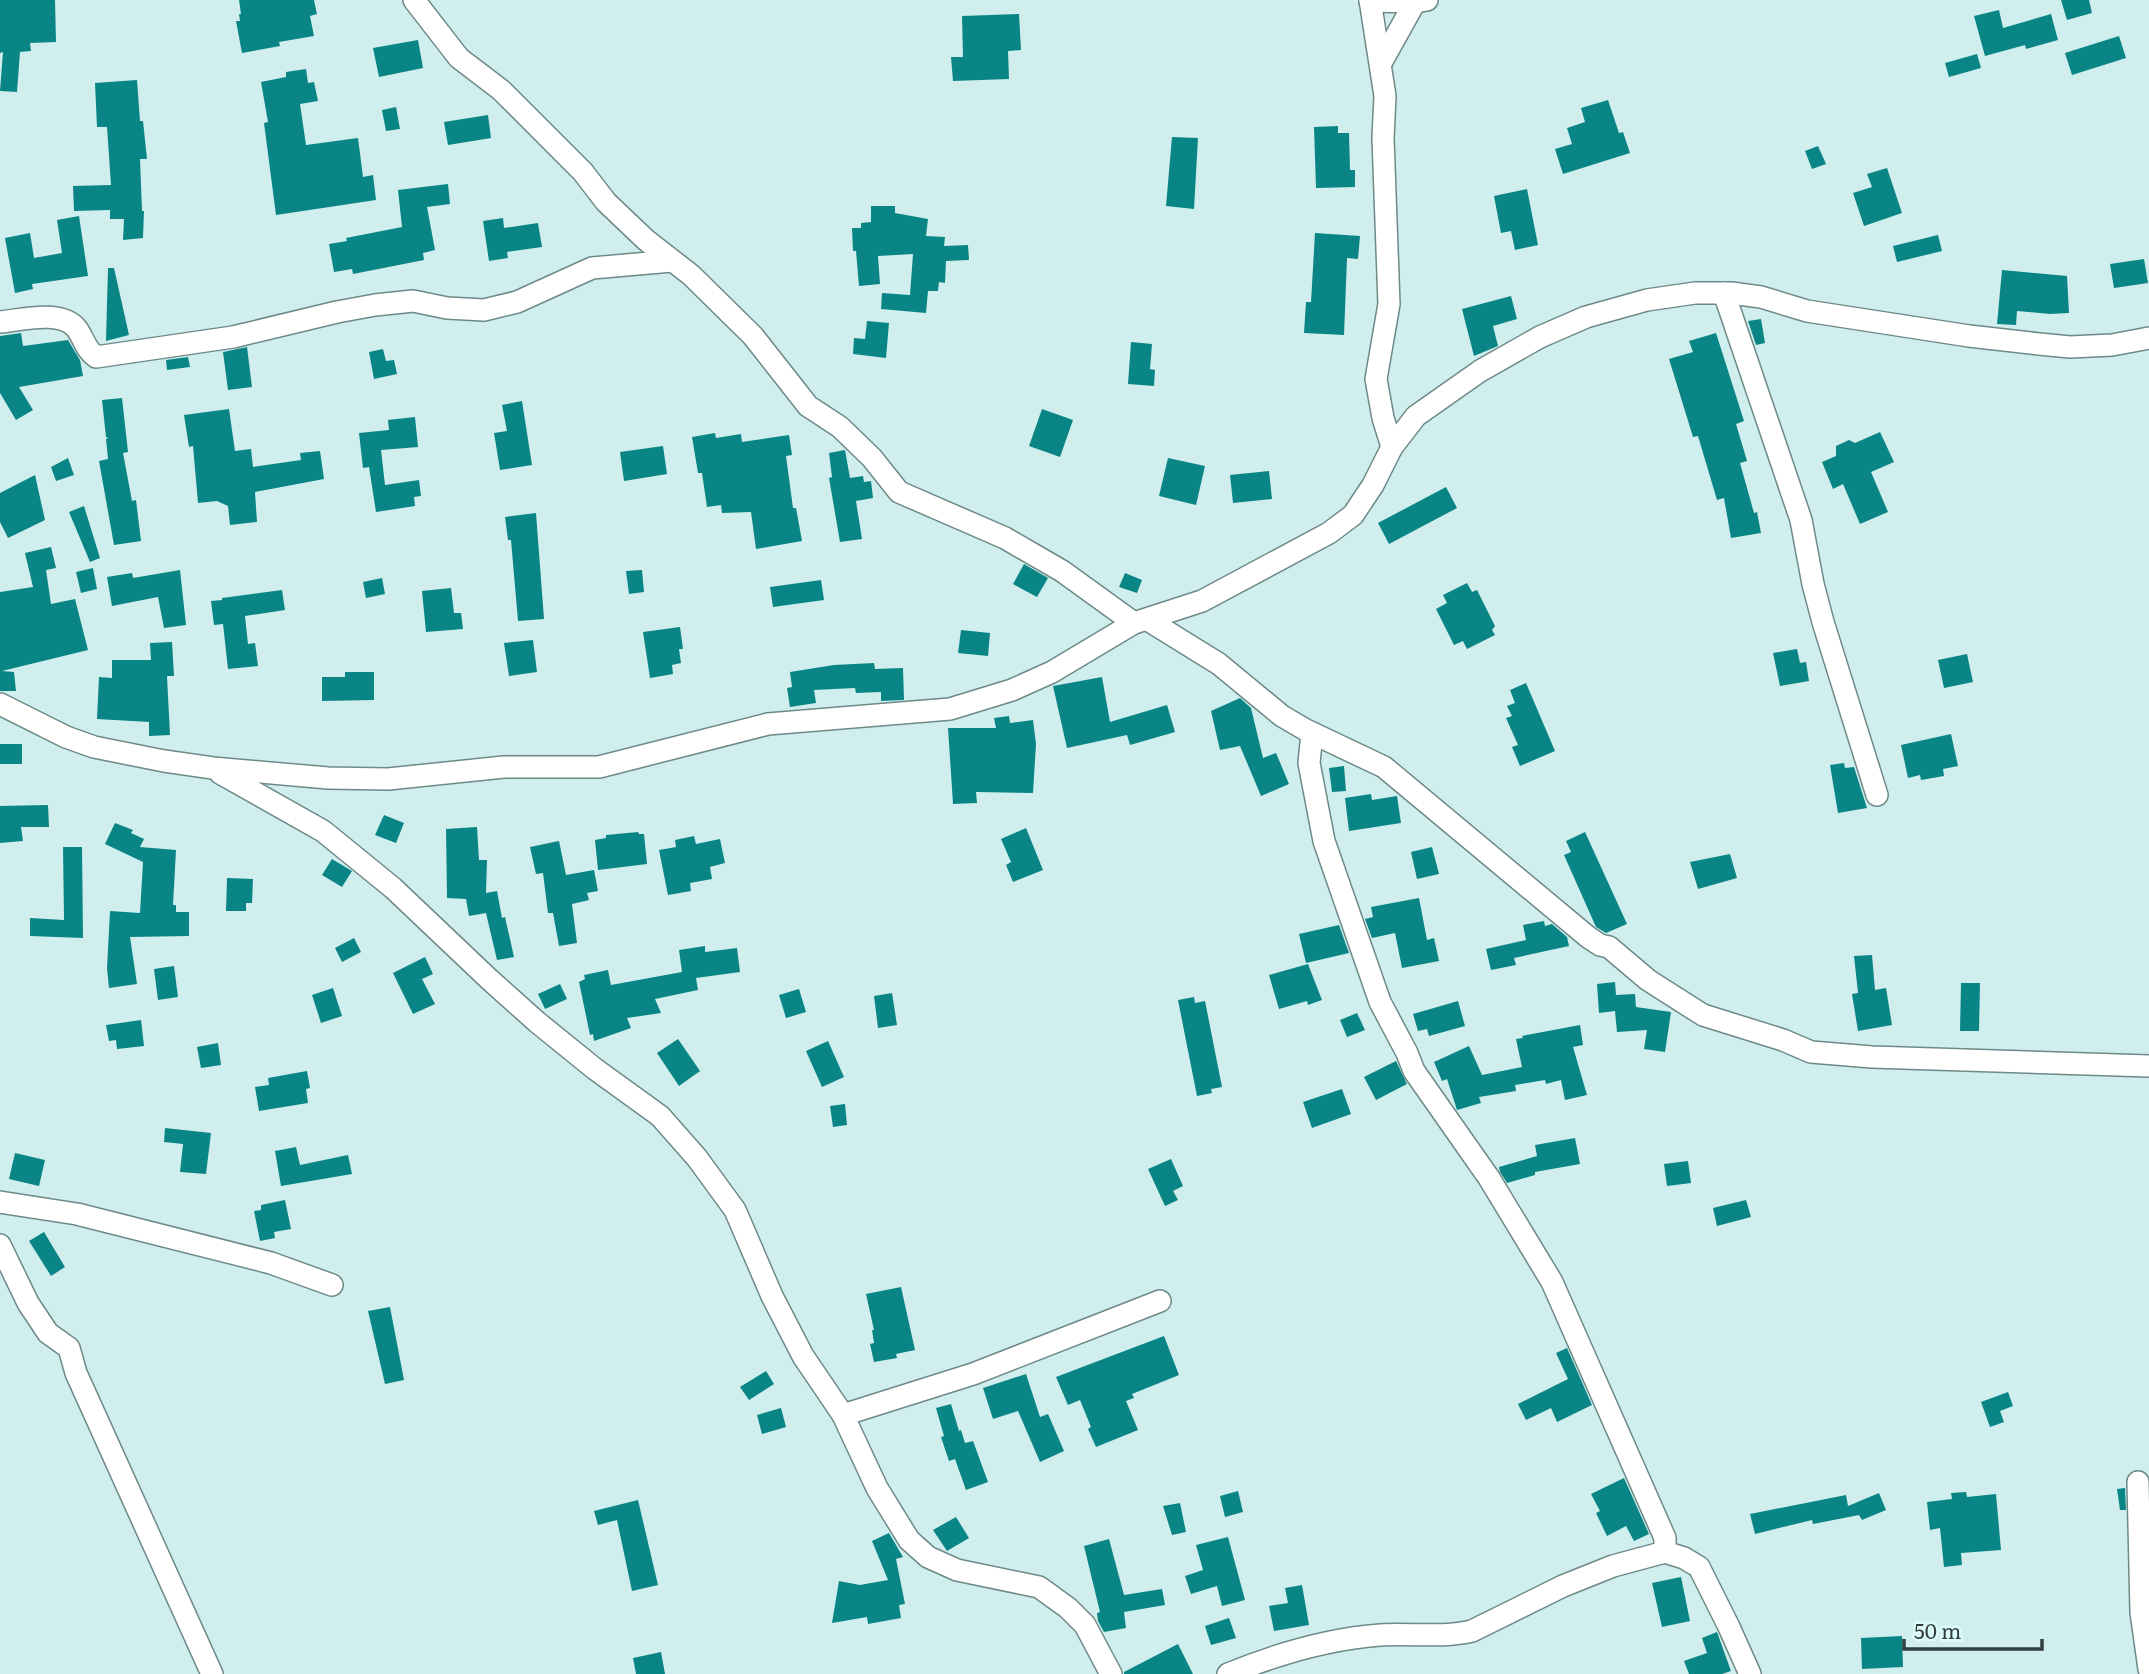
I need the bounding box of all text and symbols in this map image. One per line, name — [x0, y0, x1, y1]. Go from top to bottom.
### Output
scale bar — [1904, 1608, 2042, 1652]
text: 50 m — [1914, 1614, 1961, 1645]

